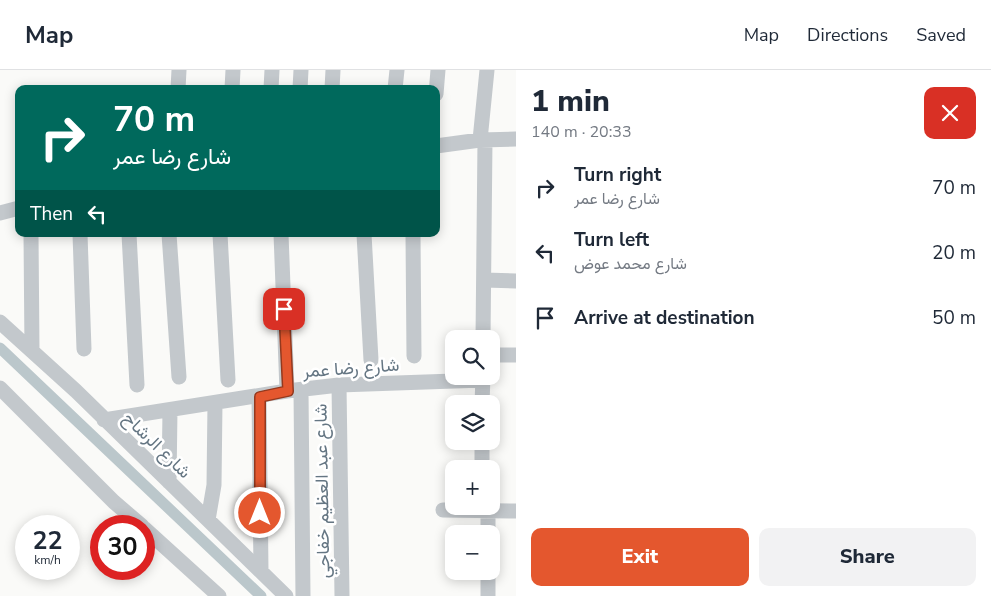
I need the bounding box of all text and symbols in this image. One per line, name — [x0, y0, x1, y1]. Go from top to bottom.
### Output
text: Map — [25, 19, 73, 51]
text: Map — [744, 23, 779, 47]
text: Directions — [807, 23, 888, 47]
text: Saved — [916, 23, 966, 47]
text: 1 min — [531, 81, 610, 122]
button: close — [924, 87, 976, 139]
text: 70 m — [113, 96, 195, 143]
icon: right — [30, 105, 95, 170]
text: 140 m · 20:33 — [531, 121, 632, 143]
text: شارع رضا عمر — [113, 142, 231, 172]
text: Turn right — [574, 162, 661, 188]
icon: right — [531, 174, 559, 202]
text: 70 m — [932, 175, 976, 201]
text: شارع رضا عمر — [574, 188, 660, 210]
icon: left — [83, 200, 111, 228]
text: Then — [30, 201, 73, 227]
text: Turn left — [574, 227, 649, 253]
icon: left — [531, 239, 559, 267]
text: 20 m — [932, 240, 976, 266]
text: شارع محمد عوض — [574, 253, 687, 275]
pin — [263, 288, 305, 330]
icon: arrive — [270, 295, 298, 323]
icon: arrive — [531, 304, 559, 332]
text: Arrive at destination — [574, 305, 755, 331]
text: 50 m — [932, 305, 976, 331]
map controls — [445, 330, 500, 580]
button: search — [445, 330, 500, 385]
street label: شارع رضا عمر — [301, 353, 400, 383]
button: layers — [445, 395, 500, 450]
street label: شارع عبد العظيم خفاجي — [308, 404, 339, 578]
street label: شارع الرشاح — [117, 406, 197, 484]
button: + — [445, 460, 500, 515]
position arrow — [233, 486, 285, 538]
speed limit sign: 30 — [90, 515, 155, 580]
text: 22 — [32, 524, 63, 558]
button: − — [445, 525, 500, 580]
button: Exit — [531, 528, 749, 586]
button: Share — [759, 528, 976, 586]
text: km/h — [34, 552, 61, 568]

